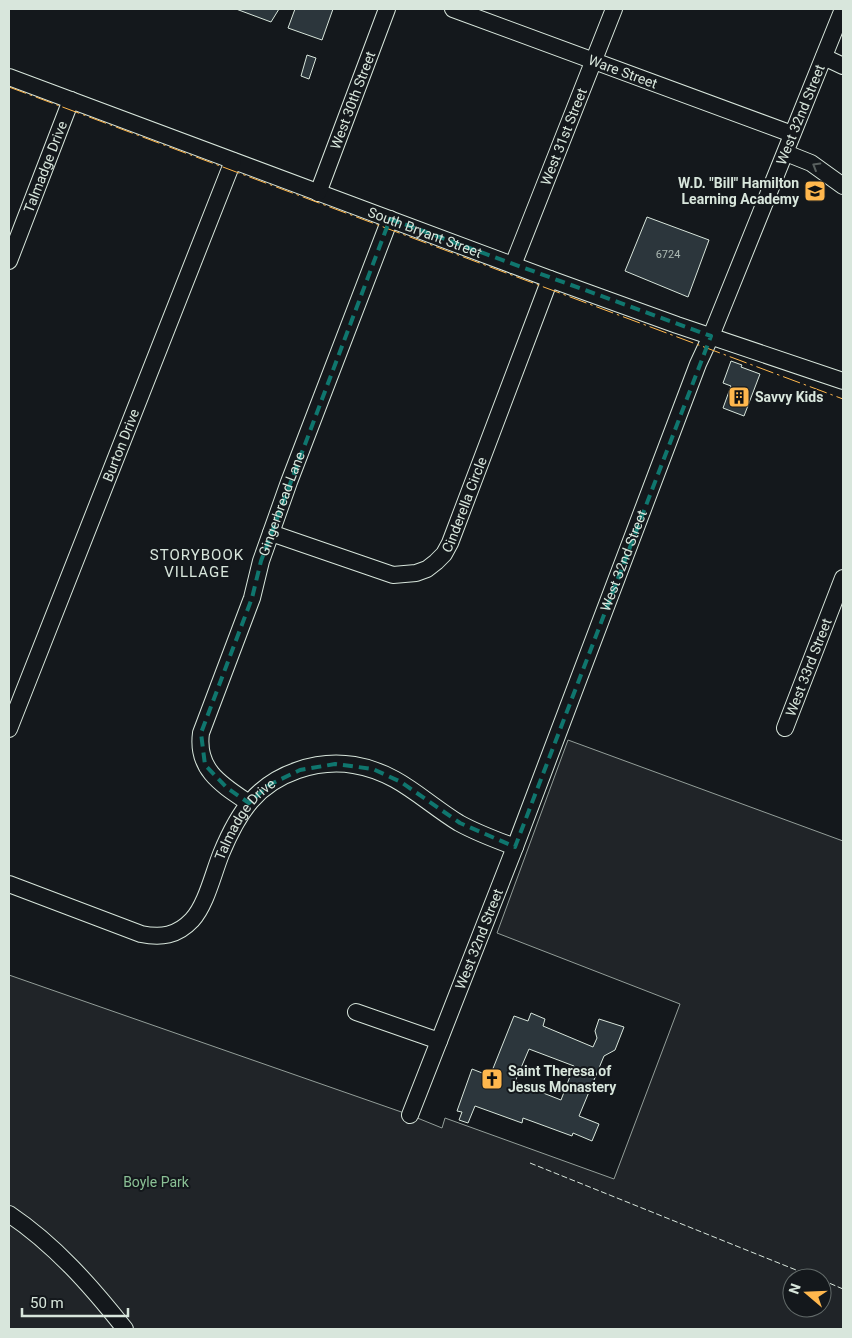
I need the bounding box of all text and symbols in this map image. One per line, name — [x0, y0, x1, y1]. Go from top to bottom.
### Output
street label: West 30th Street — [327, 49, 379, 152]
street label: Ware Street — [586, 52, 660, 92]
street label: West 32nd Street — [773, 62, 828, 167]
street label: West 31st Street — [537, 85, 590, 187]
street label: Talmadge Drive — [20, 119, 70, 215]
one-way arrow — [813, 163, 822, 173]
place label: W.D. "Bill" Hamilton Learning Academy — [678, 175, 800, 207]
school or university icon: W.D. "Bill" Hamilton Learning Academy — [803, 179, 827, 203]
street label: South Bryant Street — [366, 204, 485, 261]
house number: 6724 — [656, 248, 680, 261]
building icon: Savvy Kids — [727, 385, 751, 409]
place label: Savvy Kids — [755, 389, 823, 405]
street label: Burton Drive — [99, 407, 142, 484]
street label: Gingerbread Lane — [255, 449, 308, 558]
street label: Cinderella Circle — [438, 455, 490, 555]
street label: West 32nd Street — [597, 508, 650, 613]
district label: STORYBOOK VILLAGE — [150, 546, 244, 581]
street label: West 33rd Street — [782, 616, 835, 719]
street label: Talmadge Drive — [212, 775, 278, 862]
street label: West 32nd Street — [452, 886, 506, 992]
place label: Saint Theresa of Jesus Monastery — [508, 1063, 617, 1095]
church icon: Saint Theresa of Jesus Monastery — [480, 1067, 504, 1091]
park label: Boyle Park — [123, 1174, 190, 1190]
north arrow — [782, 1268, 832, 1318]
text: N — [786, 1281, 804, 1296]
scale bar — [22, 1286, 129, 1318]
text: 50 m — [30, 1294, 64, 1312]

